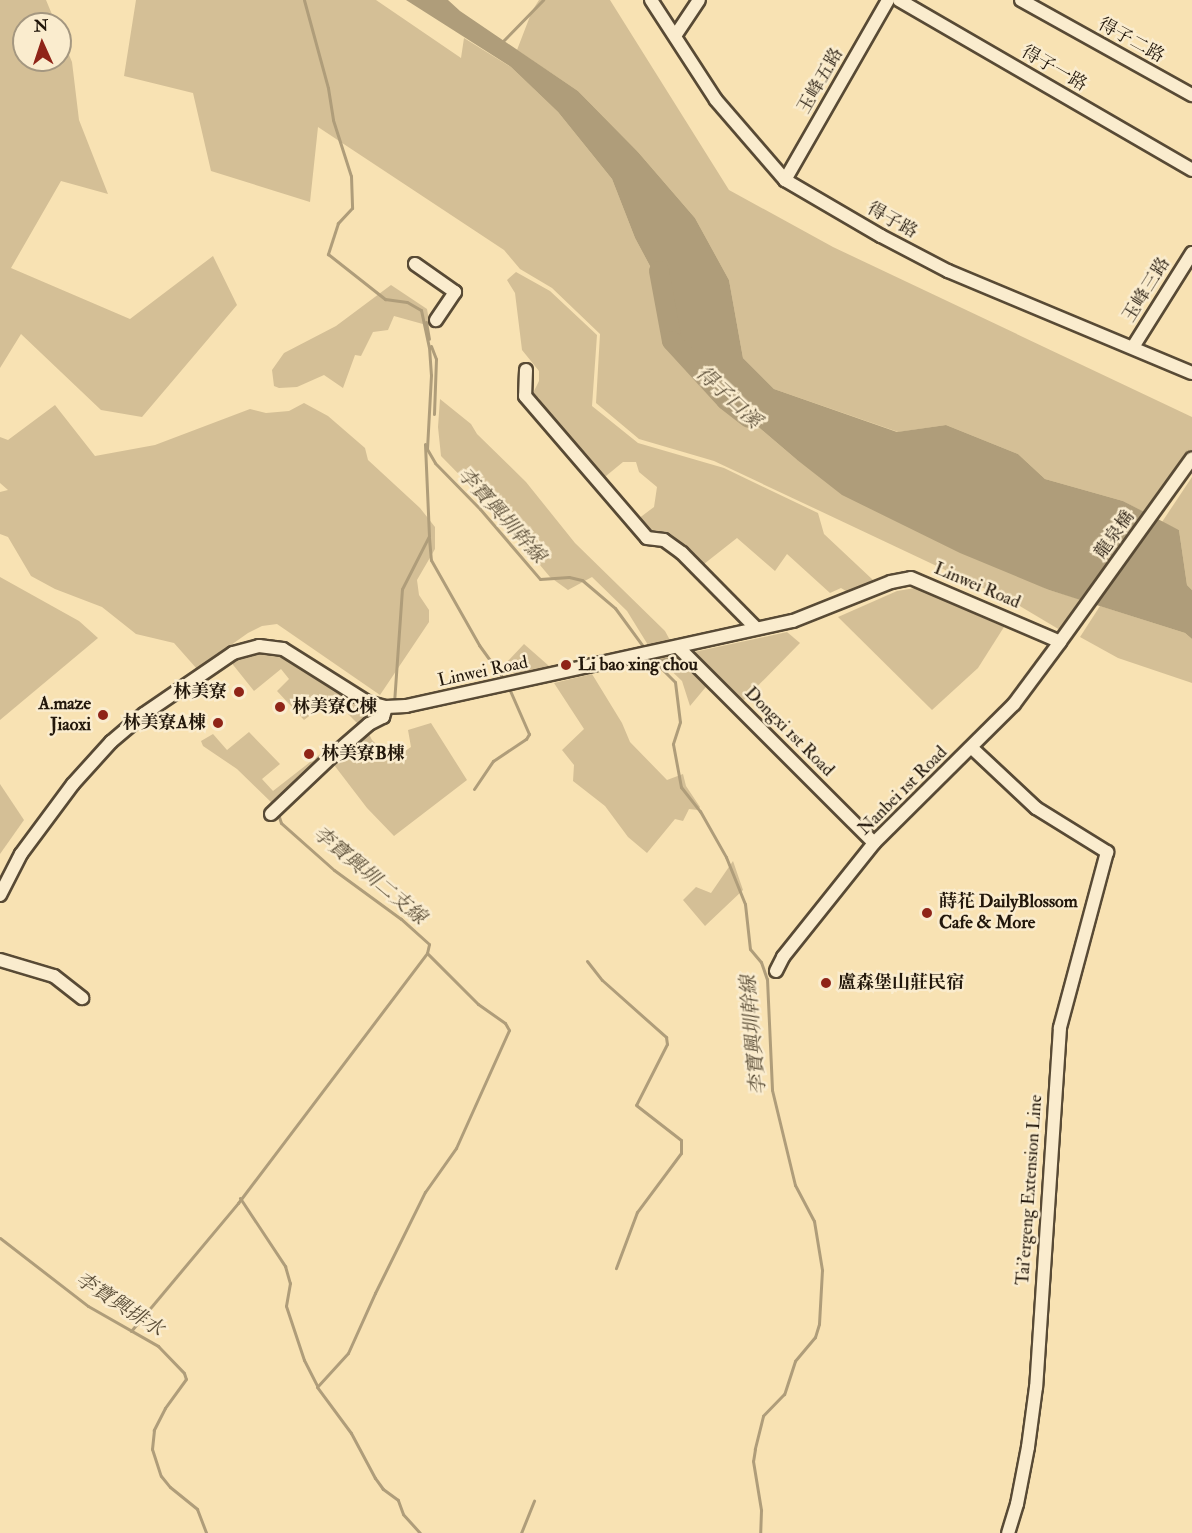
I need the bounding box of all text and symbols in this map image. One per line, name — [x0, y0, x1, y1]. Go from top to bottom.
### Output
north arrow — [12, 12, 72, 72]
street label: 得子二路 — [1094, 14, 1168, 68]
text: N — [33, 16, 49, 36]
street label: 得子一路 — [1017, 42, 1091, 96]
street label: 玉峰五路 — [794, 44, 848, 118]
street label: 得子路 — [863, 198, 921, 244]
street label: 玉峰三路 — [1119, 254, 1175, 326]
water label: 得子口溪 — [692, 361, 766, 433]
water label: 李寶興圳幹線 — [453, 462, 551, 568]
street label: 龍泉橋 — [1090, 507, 1140, 563]
street label: Linwei Road — [931, 558, 1023, 614]
street label: Linwei Road — [436, 652, 530, 692]
place label: Li bao xing chou — [578, 654, 698, 676]
marker: Li bao xing chou — [559, 658, 573, 672]
place label: 林美寮 — [173, 681, 227, 703]
street label: Dongxi 1st Road — [740, 683, 838, 781]
marker: 林美寮 — [232, 685, 246, 699]
place label: A.maze Jiaoxi — [38, 694, 91, 736]
place label: 林美寮C棟 — [292, 696, 377, 718]
marker: 林美寮C棟 — [273, 700, 287, 714]
marker: A.maze Jiaoxi — [96, 708, 110, 722]
place label: 林美寮A棟 — [123, 712, 206, 734]
marker: 林美寮A棟 — [211, 716, 225, 730]
street label: Nanbei 1st Road — [854, 742, 952, 840]
place label: 林美寮B棟 — [321, 743, 405, 765]
marker: 林美寮B棟 — [302, 747, 316, 761]
water label: 李寶興圳二支線 — [309, 821, 431, 929]
place label: 蒔花 DailyBlossom Cafe & More — [939, 892, 1078, 934]
marker: 蒔花 DailyBlossom Cafe & More — [920, 906, 934, 920]
place label: 盧森堡山莊民宿 — [838, 972, 964, 994]
water label: 李寶興圳幹線 — [736, 974, 770, 1096]
marker: 盧森堡山莊民宿 — [819, 976, 833, 990]
street label: Tai'ergeng Extension Line — [1013, 1094, 1047, 1286]
water label: 李寶興排水 — [72, 1267, 168, 1341]

